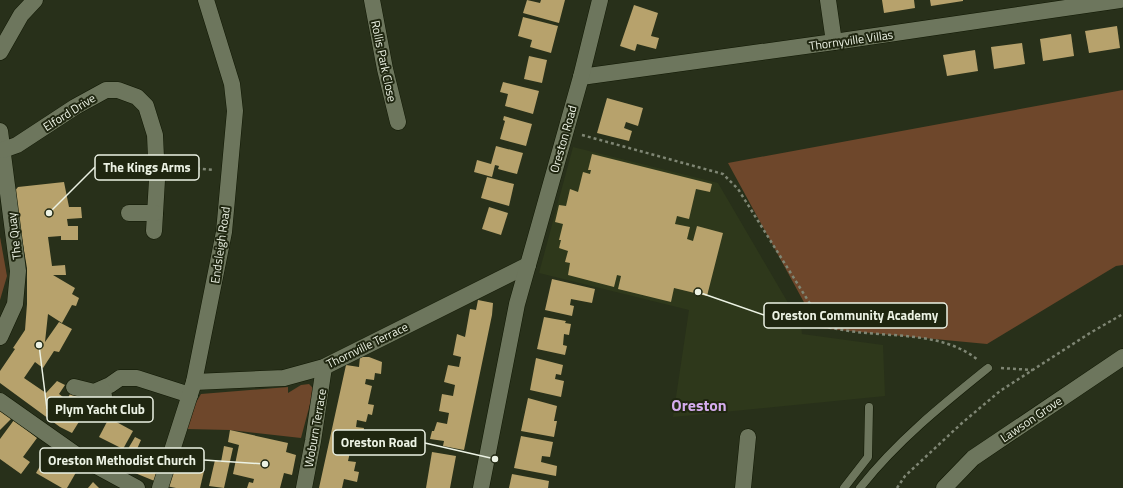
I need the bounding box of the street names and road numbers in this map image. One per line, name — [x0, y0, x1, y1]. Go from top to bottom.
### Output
street label: Rollis Park Close — [366, 18, 402, 104]
street label: Thornyville Villas — [808, 25, 895, 55]
street label: Elford Drive — [39, 88, 99, 136]
street label: Oreston Road — [544, 103, 582, 175]
street label: Endsleigh Road — [205, 205, 235, 285]
street label: The Quay — [2, 211, 26, 261]
street label: Thornville Terrace — [323, 317, 411, 373]
street label: Woburn Terrace — [299, 387, 331, 469]
street label: Lawson Grove — [996, 391, 1066, 447]

